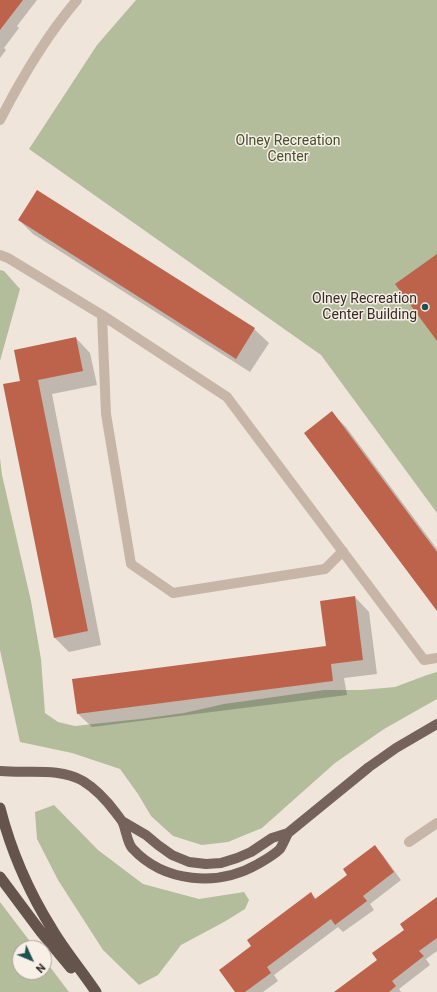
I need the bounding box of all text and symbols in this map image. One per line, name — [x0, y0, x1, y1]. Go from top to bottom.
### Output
park label: Olney Recreation Center — [236, 133, 340, 166]
place label: Olney Recreation Center Building — [312, 291, 417, 324]
marker: Olney Recreation Center Building — [420, 302, 430, 312]
north arrow — [12, 940, 52, 980]
text: N — [33, 961, 48, 975]

